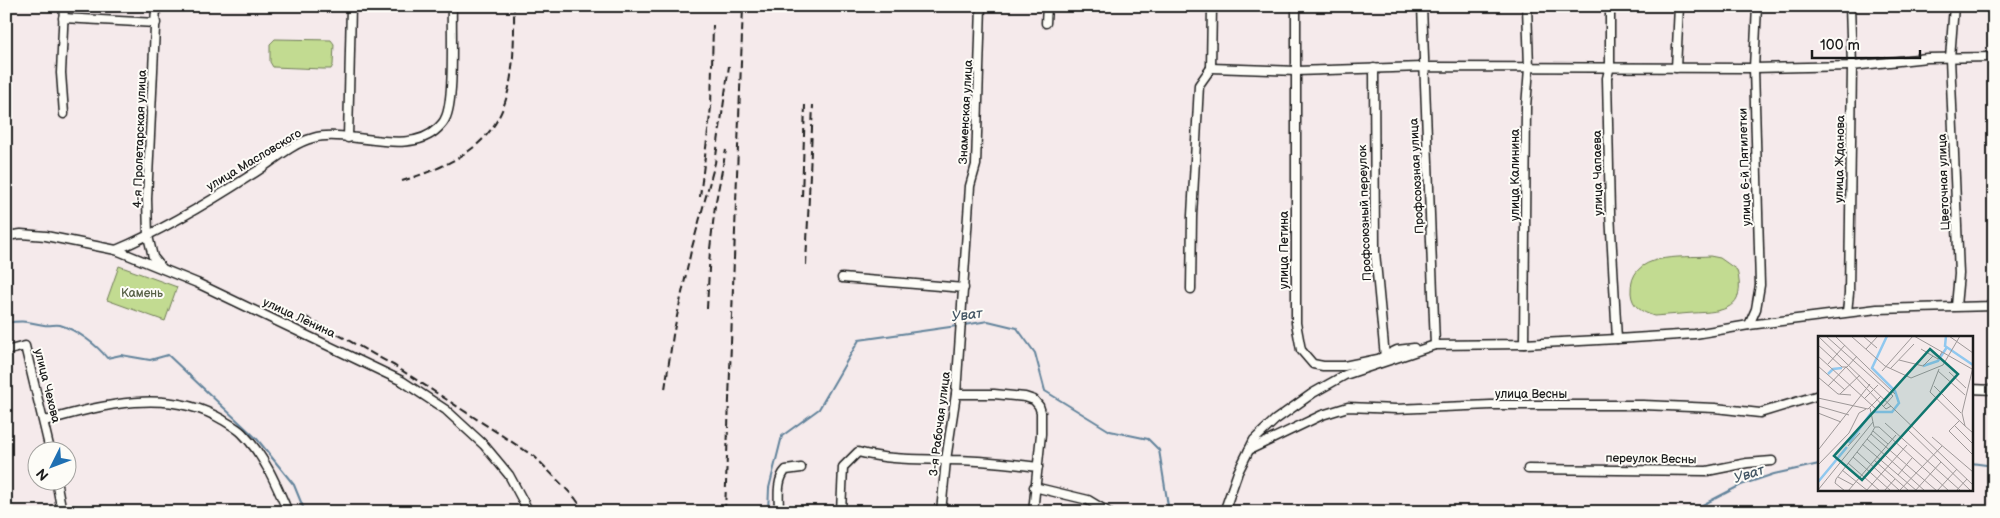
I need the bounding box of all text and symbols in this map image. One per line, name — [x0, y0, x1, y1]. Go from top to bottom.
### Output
scale bar — [1812, 28, 1920, 60]
text: 100 m — [1820, 36, 1860, 55]
street label: Знаменская улица — [956, 59, 976, 165]
street label: 4-я Пролетарская улица — [130, 70, 150, 208]
street label: улица 6-й Пятилетки — [1735, 108, 1755, 226]
street label: улица Жданова — [1832, 115, 1848, 203]
street label: Профсоюзная улица — [1406, 118, 1428, 234]
street label: улица Масловского — [204, 126, 304, 194]
street label: улица Калинина — [1508, 129, 1523, 221]
street label: улица Чапаева — [1590, 130, 1606, 216]
street label: Цветочная улица — [1935, 133, 1953, 231]
street label: Профсоюзный переулок — [1355, 144, 1375, 281]
street label: улица Петина — [1277, 211, 1292, 289]
park label: Камень — [121, 286, 163, 301]
street label: улица Ленина — [260, 295, 338, 341]
water label: Уват — [950, 304, 985, 325]
inset map — [1818, 336, 1972, 490]
street label: улица Чехова — [31, 347, 63, 425]
street label: 3-я Рабочая улица — [926, 371, 954, 477]
street label: улица Весны — [1495, 387, 1567, 402]
north arrow — [28, 440, 78, 490]
street label: переулок Весны — [1605, 451, 1697, 467]
water label: Уват — [1731, 461, 1768, 487]
text: N — [33, 465, 53, 484]

